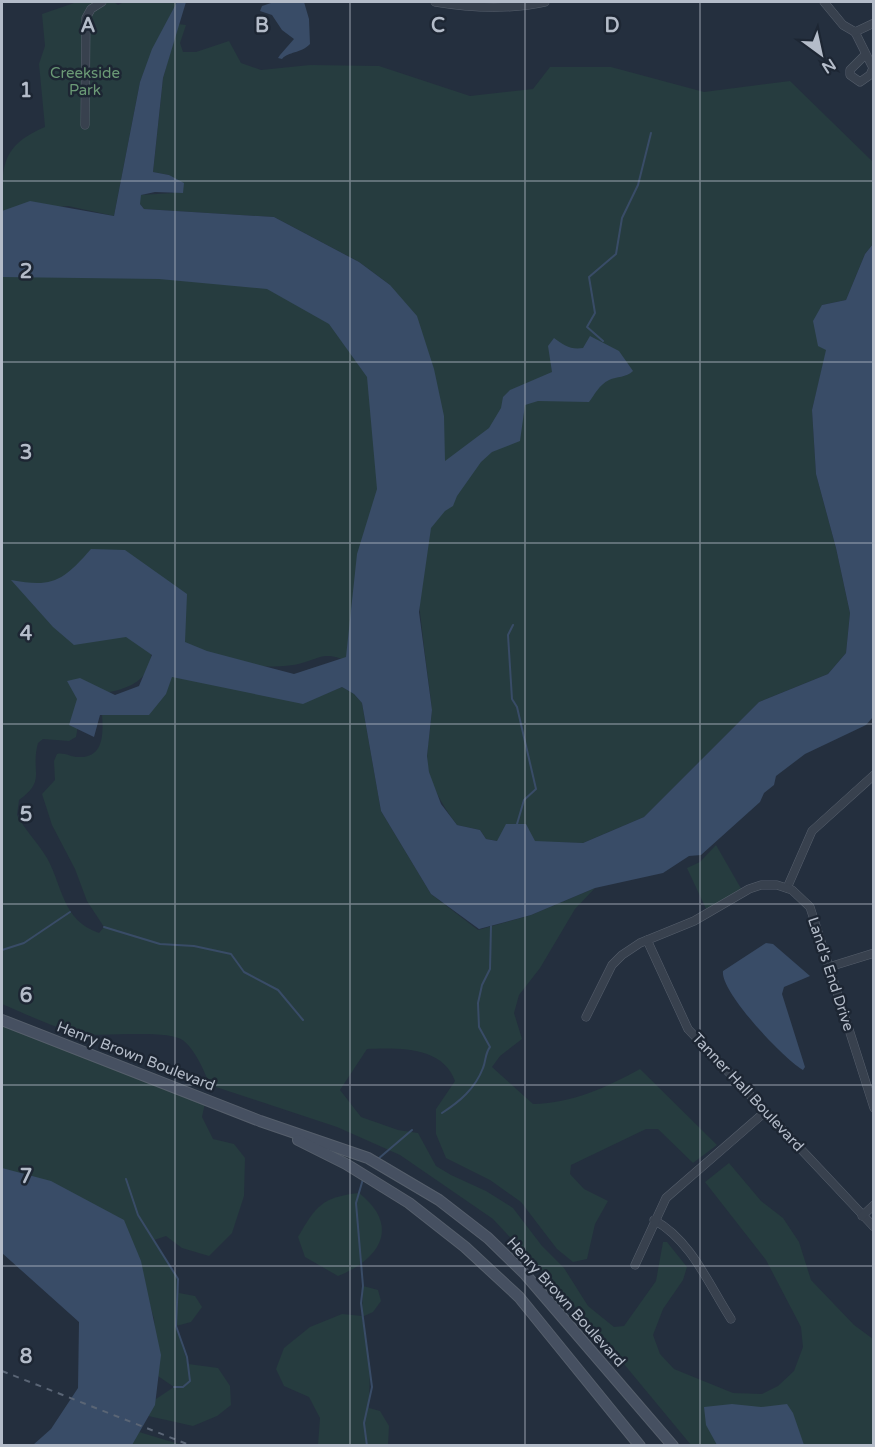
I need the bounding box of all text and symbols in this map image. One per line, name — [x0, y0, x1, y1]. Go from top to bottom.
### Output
text: A — [81, 14, 96, 38]
text: B — [255, 14, 269, 38]
text: C — [431, 14, 445, 38]
text: D — [604, 14, 620, 38]
north arrow — [791, 24, 851, 84]
text: N — [818, 54, 839, 78]
park label: Creekside Park — [50, 64, 120, 99]
text: 1 — [20, 79, 32, 103]
text: 2 — [20, 260, 32, 284]
text: 3 — [20, 441, 32, 465]
text: 4 — [20, 622, 33, 646]
text: 5 — [20, 803, 32, 827]
street label: Land's End Drive — [804, 915, 858, 1033]
text: 6 — [20, 984, 32, 1008]
street label: Henry Brown Boulevard — [54, 1017, 218, 1095]
street label: Tanner Hall Boulevard — [688, 1029, 808, 1155]
text: 7 — [20, 1165, 32, 1189]
street label: Henry Brown Boulevard — [503, 1233, 629, 1371]
text: 8 — [20, 1345, 32, 1369]

